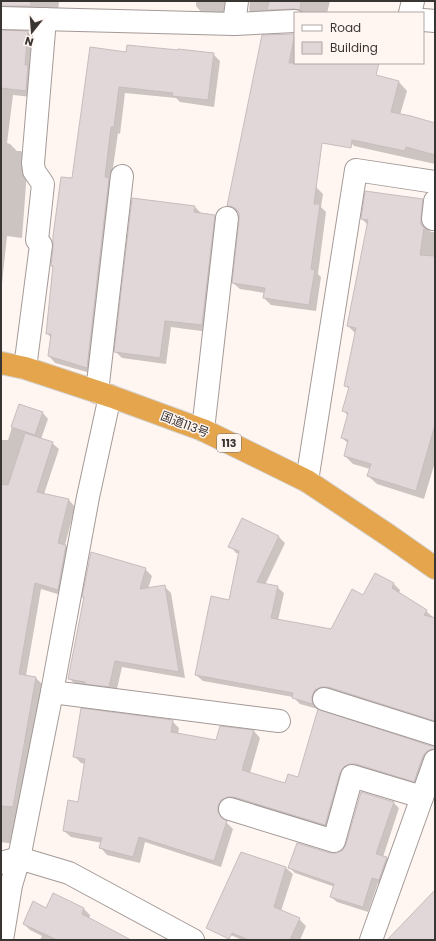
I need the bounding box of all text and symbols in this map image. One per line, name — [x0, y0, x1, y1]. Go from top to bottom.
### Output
north arrow — [12, 12, 52, 52]
legend — [294, 12, 424, 64]
text: Road — [330, 19, 361, 36]
text: N — [23, 33, 35, 50]
text: Building — [330, 39, 378, 56]
street label: 国道113号 — [158, 407, 212, 441]
road number: 113 — [217, 434, 241, 452]

